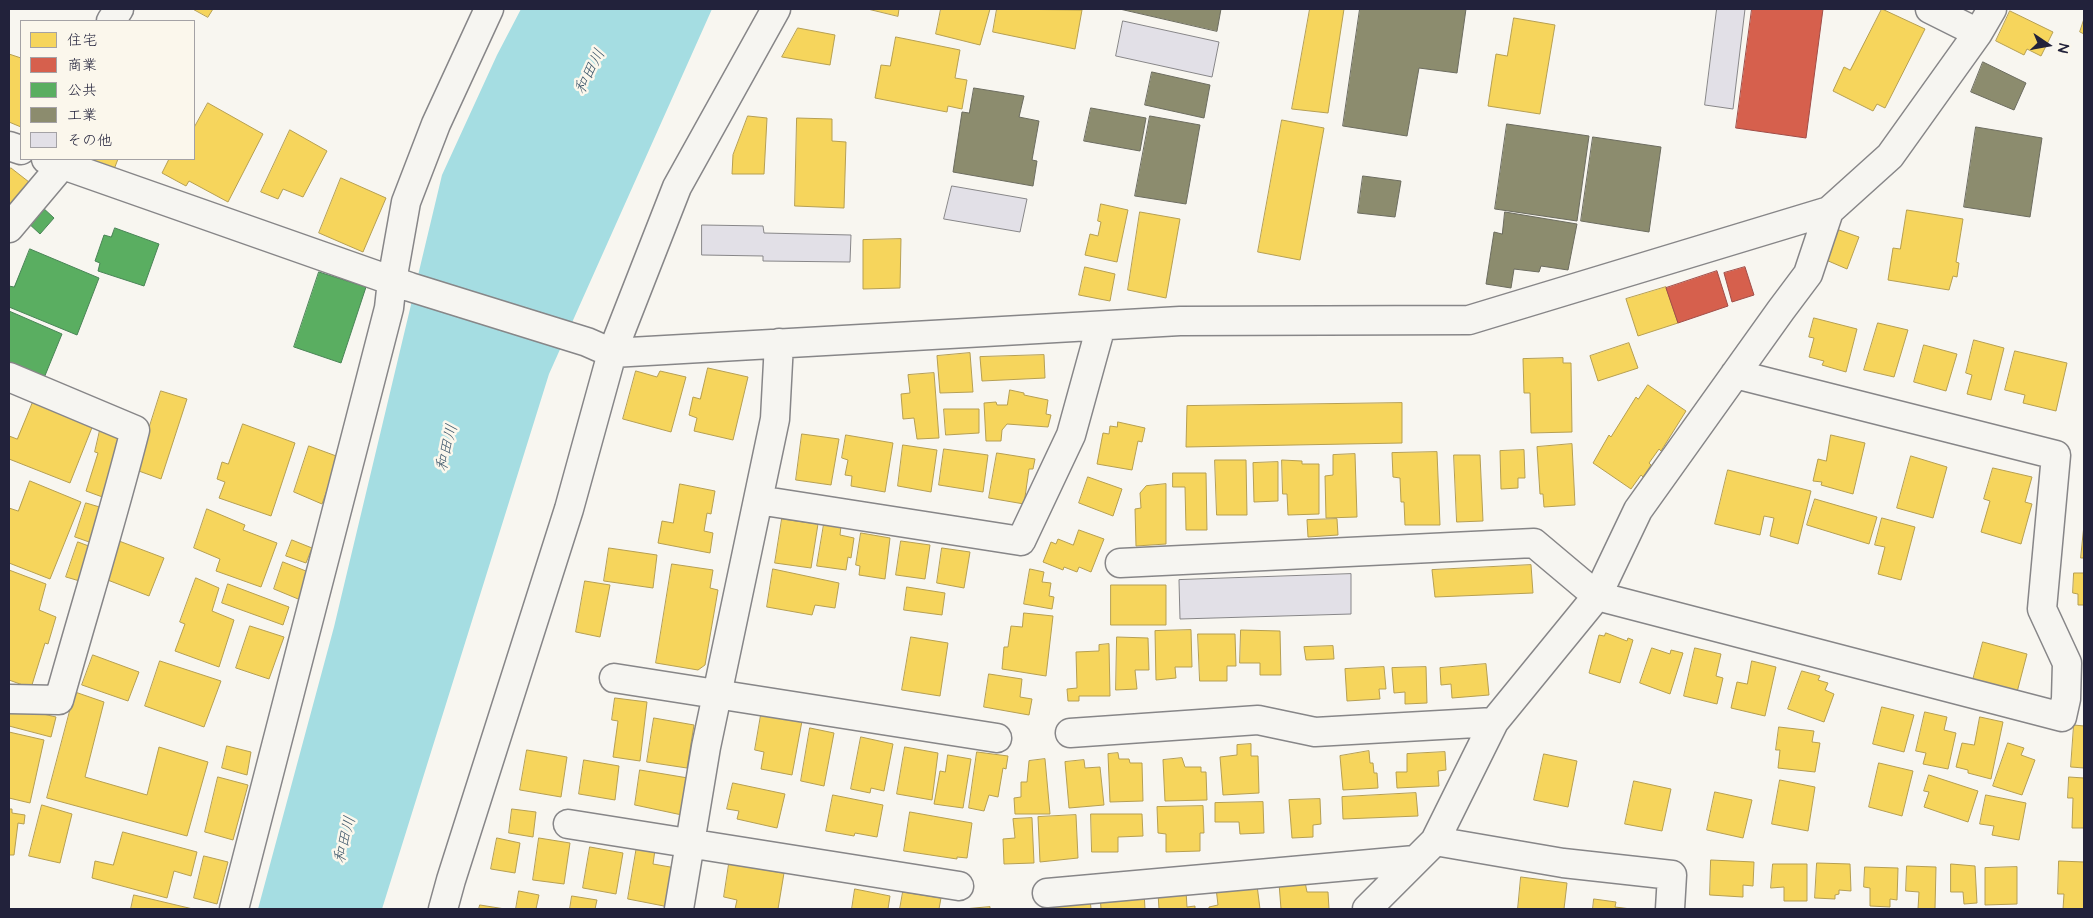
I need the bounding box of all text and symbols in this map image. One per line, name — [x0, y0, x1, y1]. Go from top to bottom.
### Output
legend — [20, 20, 195, 160]
north arrow — [2023, 20, 2073, 70]
text: 住宅 — [67, 30, 97, 51]
text: N — [2052, 42, 2073, 54]
water label: 和田川 — [572, 46, 610, 98]
text: 商業 — [67, 55, 97, 76]
text: 公共 — [67, 80, 97, 101]
text: 工業 — [67, 105, 97, 126]
text: その他 — [67, 130, 112, 151]
water label: 和田川 — [433, 422, 463, 474]
water label: 和田川 — [331, 814, 361, 866]

